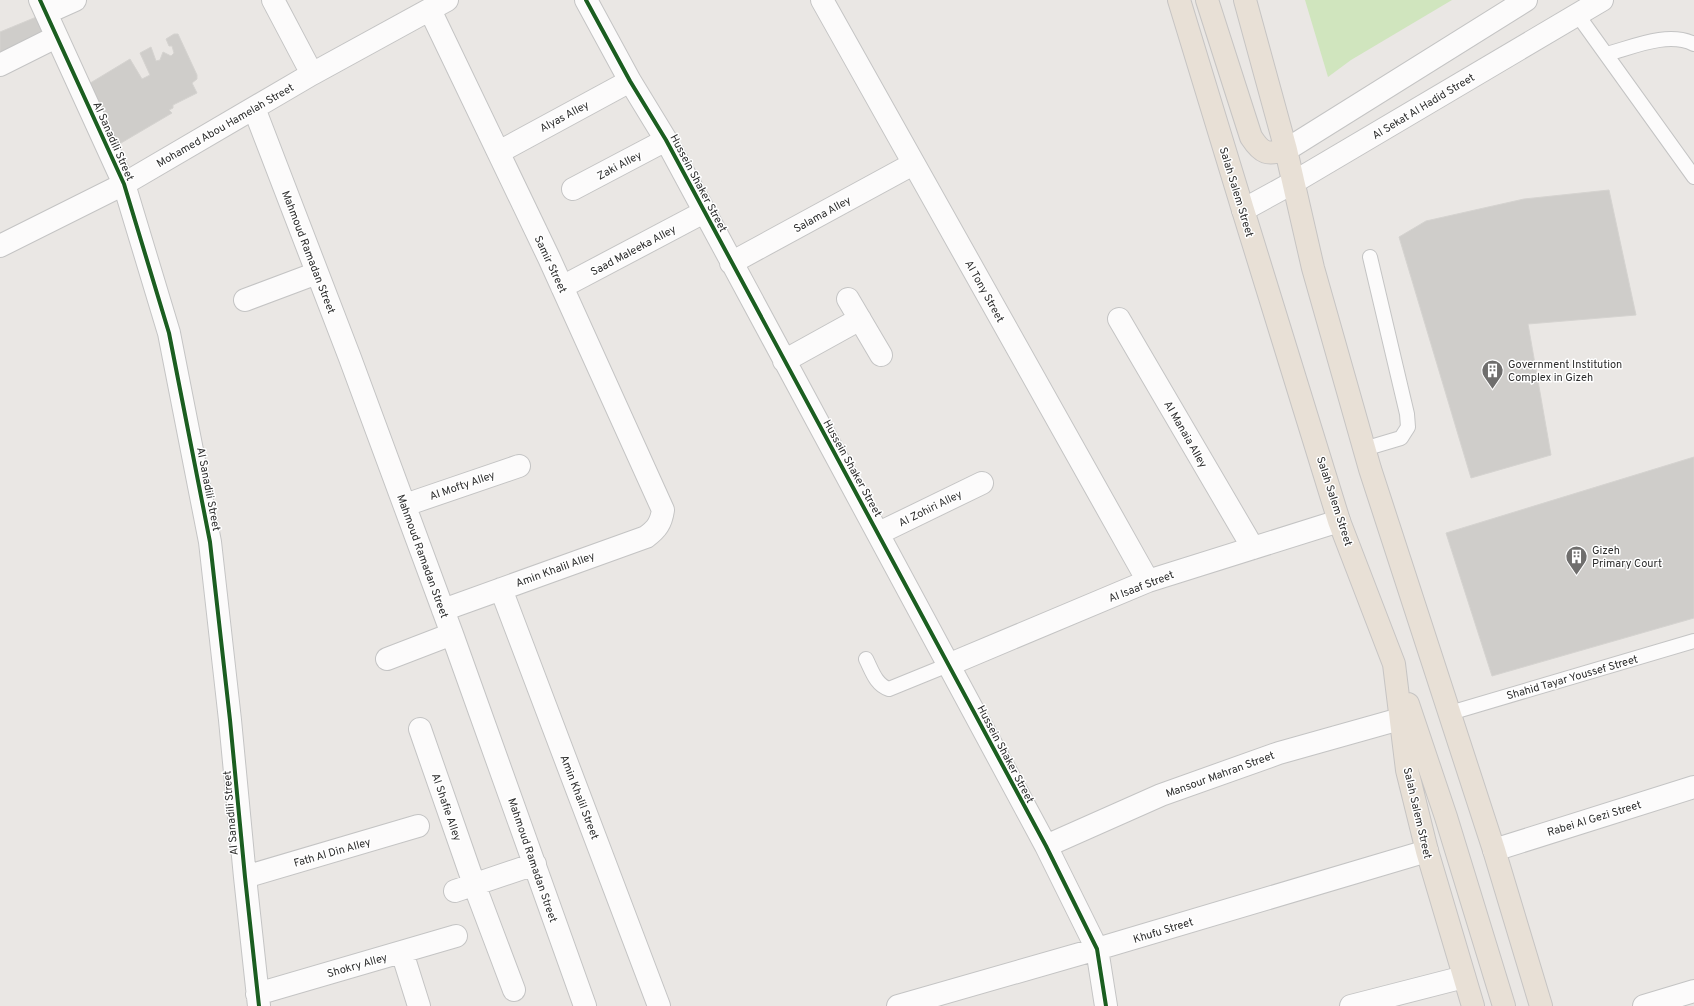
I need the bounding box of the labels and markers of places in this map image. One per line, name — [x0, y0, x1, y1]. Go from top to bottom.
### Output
building icon: Government Institution Complex in Gizeh — [1479, 357, 1505, 390]
place label: Government Institution Complex in Gizeh — [1508, 358, 1622, 385]
building icon: Gizeh Primary Court — [1564, 543, 1590, 576]
place label: Gizeh Primary Court — [1592, 544, 1662, 571]

